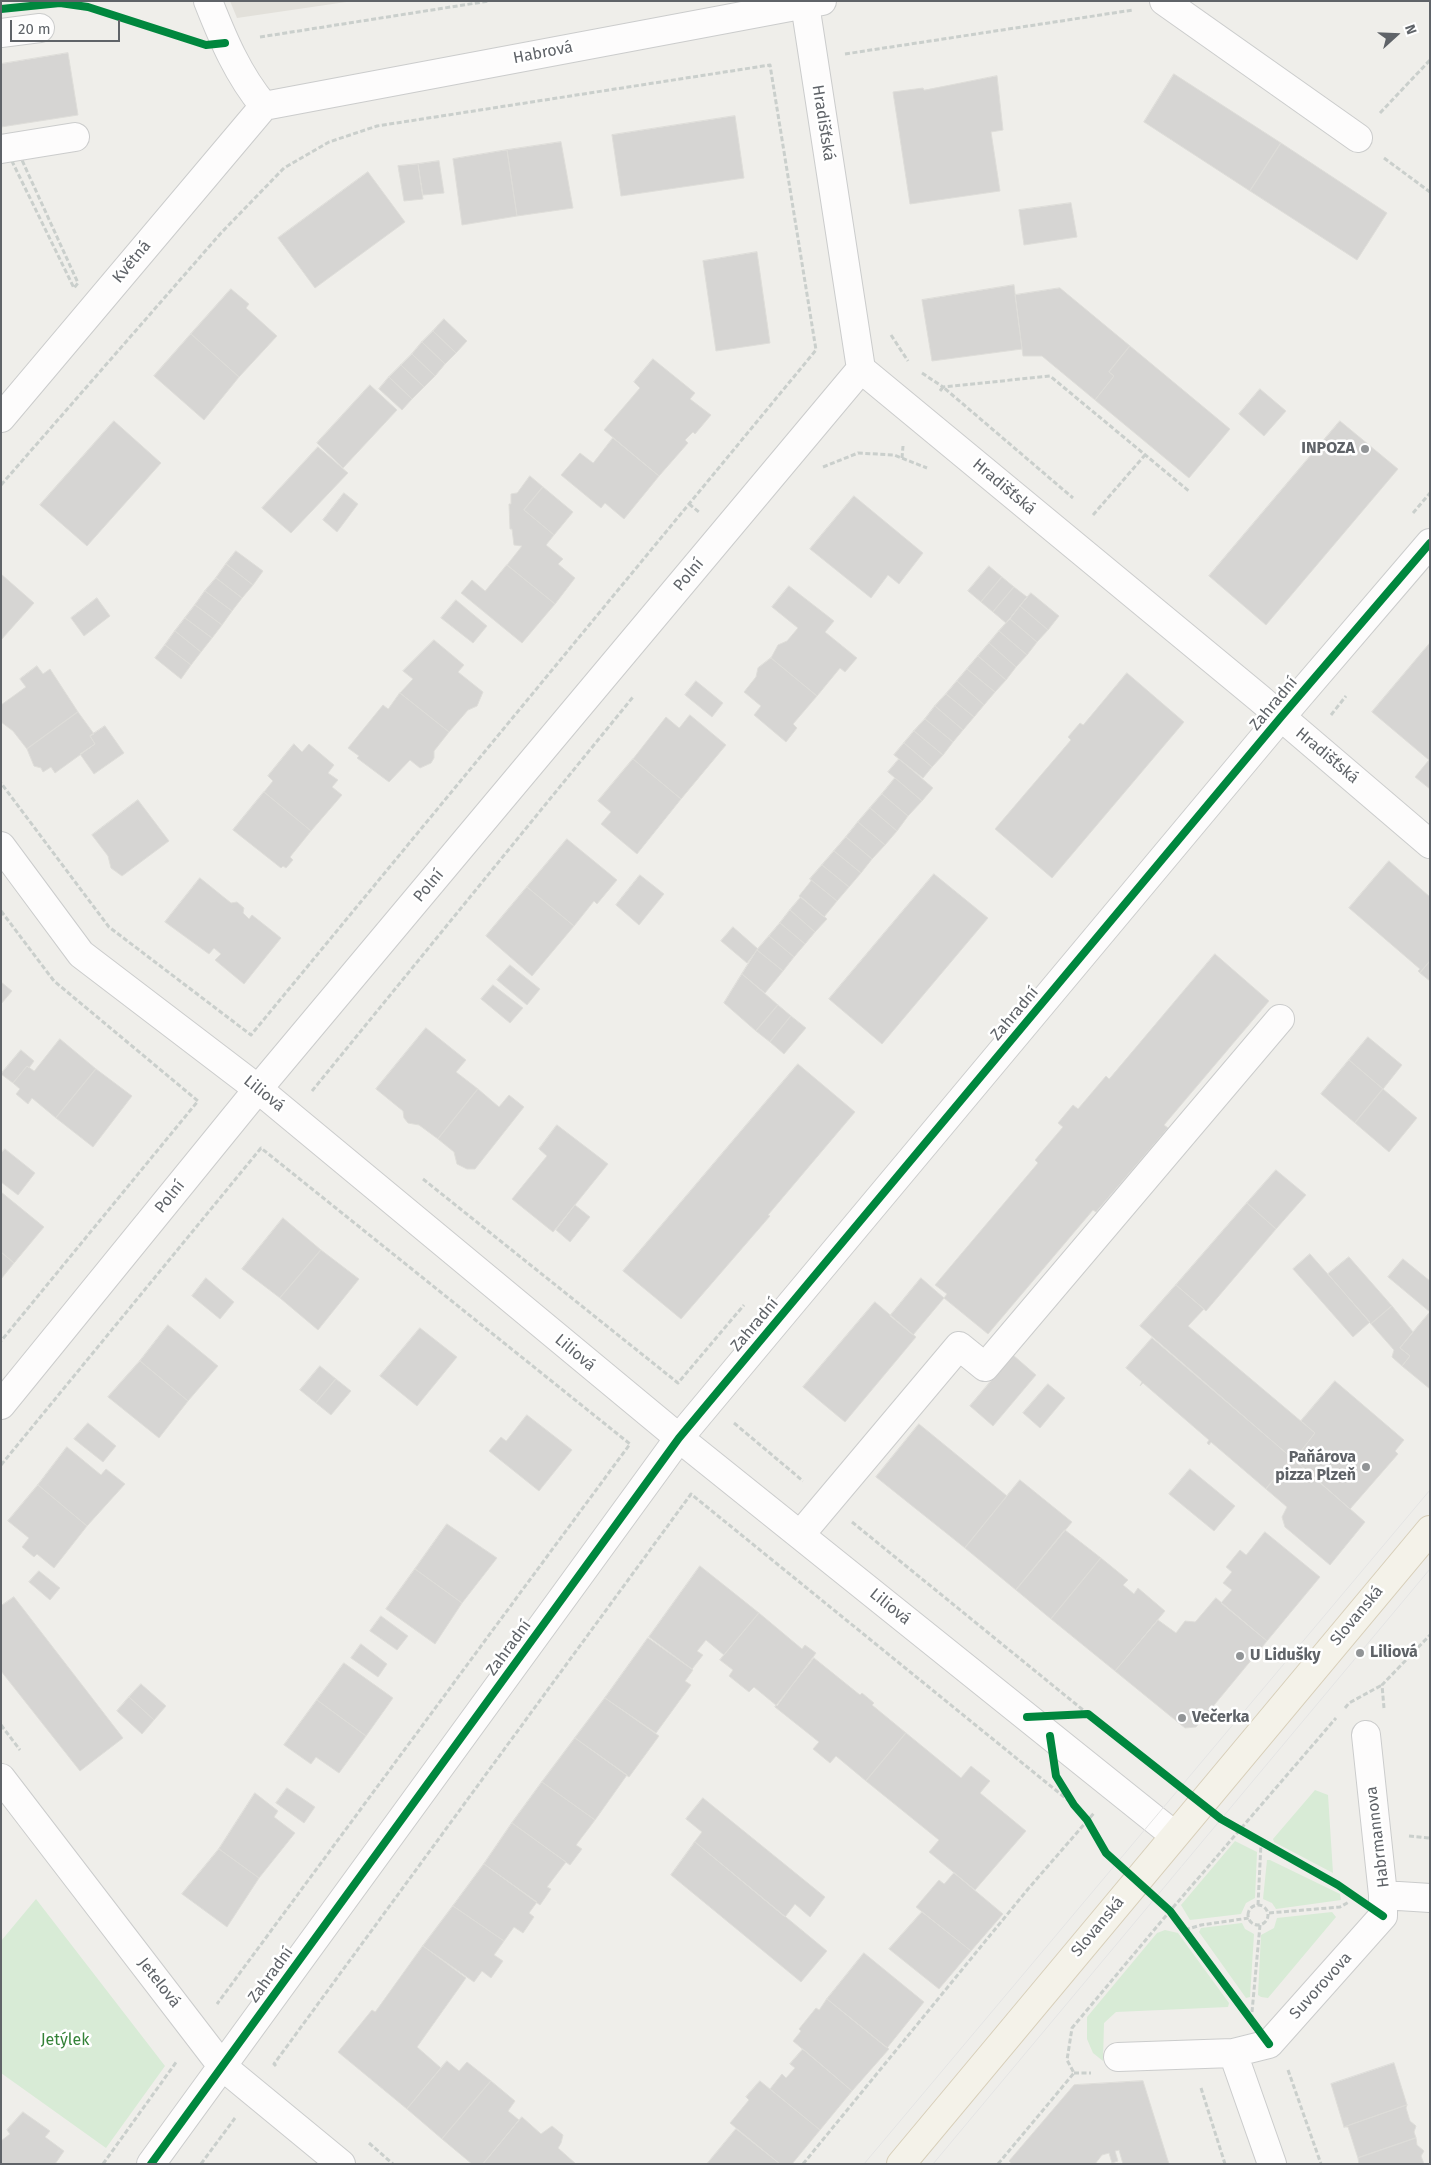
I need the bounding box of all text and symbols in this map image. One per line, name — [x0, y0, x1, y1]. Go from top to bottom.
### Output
scale bar — [12, 10, 122, 42]
north arrow — [1371, 10, 1421, 60]
text: 20 m — [18, 20, 51, 38]
text: N — [1401, 22, 1420, 37]
street label: Habrová — [512, 38, 574, 68]
street label: Hradišťská — [808, 84, 838, 162]
street label: Květná — [109, 237, 155, 287]
place label: INPOZA — [1301, 439, 1355, 459]
marker: INPOZA — [1359, 443, 1371, 455]
street label: Hradišťská — [968, 455, 1040, 519]
street label: Polní — [670, 555, 708, 595]
street label: Zahradní — [1246, 673, 1302, 735]
street label: Hradišťská — [1291, 724, 1363, 788]
street label: Polní — [410, 866, 448, 906]
street label: Zahradní — [987, 983, 1043, 1045]
street label: Liliová — [240, 1072, 288, 1116]
street label: Polní — [151, 1177, 189, 1217]
street label: Zahradní — [727, 1294, 783, 1356]
street label: Liliová — [551, 1330, 599, 1376]
place label: Paňárova pizza Plzeň — [1275, 1448, 1356, 1486]
marker: Paňárova pizza Plzeň — [1360, 1461, 1372, 1473]
street label: Slovanská — [1326, 1582, 1388, 1650]
street label: Liliová — [866, 1585, 914, 1629]
street label: Zahradní — [482, 1616, 536, 1680]
place label: Liliová — [1370, 1643, 1418, 1663]
place label: U Lidušky — [1250, 1646, 1321, 1666]
marker: Liliová — [1354, 1647, 1366, 1659]
marker: U Lidušky — [1234, 1650, 1246, 1662]
place label: Večerka — [1192, 1708, 1250, 1728]
marker: Večerka — [1176, 1712, 1188, 1724]
street label: Habrmannova — [1362, 1785, 1394, 1889]
street label: Slovanská — [1067, 1893, 1129, 1961]
street label: Zahradní — [244, 1943, 298, 2007]
street label: Suvorovova — [1286, 1949, 1356, 2023]
street label: Jetelová — [134, 1954, 184, 2012]
park label: Jetýlek — [41, 2031, 89, 2051]

